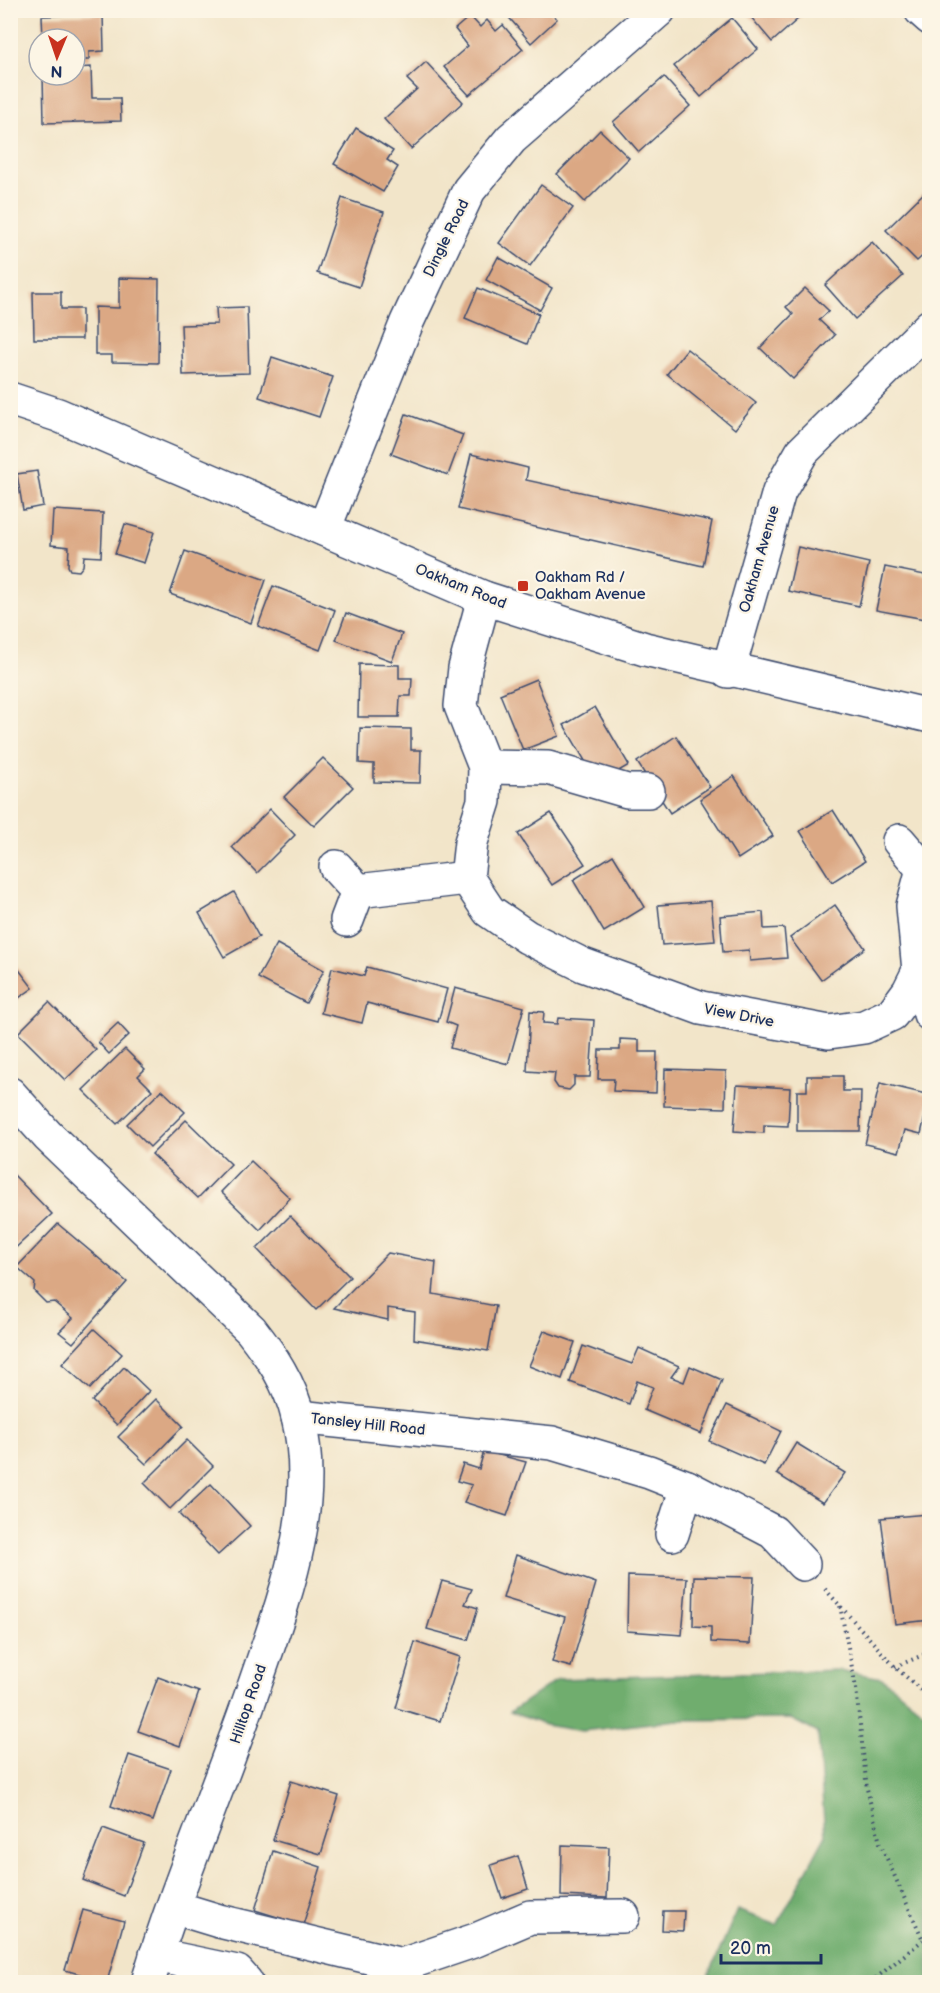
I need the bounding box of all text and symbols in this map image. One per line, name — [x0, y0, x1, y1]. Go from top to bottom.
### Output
north arrow — [27, 27, 87, 87]
text: N — [50, 61, 63, 80]
street label: Dingle Road — [419, 196, 473, 280]
street label: Oakham Avenue — [735, 503, 784, 615]
street label: Oakham Road — [412, 560, 509, 613]
place label: Oakham Rd / Oakham Avenue — [535, 568, 646, 604]
marker: Oakham Rd / Oakham Avenue — [516, 579, 530, 593]
street label: View Drive — [702, 999, 776, 1032]
street label: Tansley Hill Road — [310, 1409, 426, 1440]
street label: Hilltop Road — [226, 1662, 271, 1746]
scale bar — [721, 1927, 822, 1965]
text: 20 m — [730, 1938, 771, 1959]

